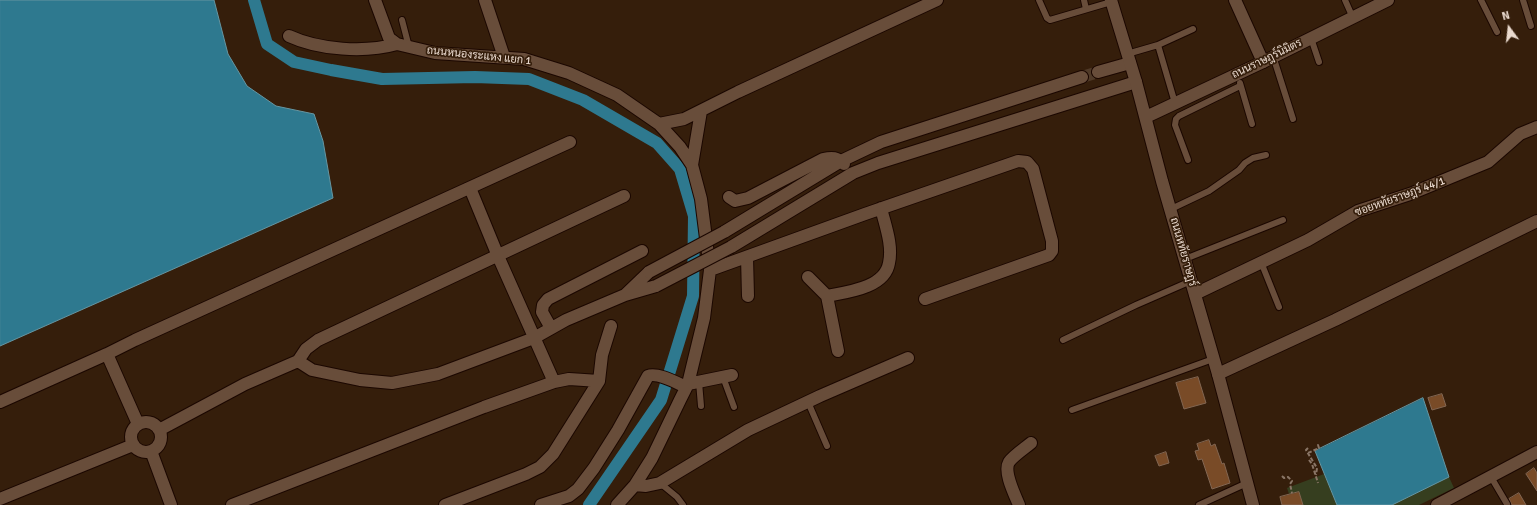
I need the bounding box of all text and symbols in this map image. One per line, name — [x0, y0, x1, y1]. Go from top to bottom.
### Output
north arrow — [1489, 8, 1529, 48]
text: N — [1500, 9, 1511, 23]
street label: ถนนราษฎร์นิมิตร — [1230, 36, 1304, 82]
street label: ถนนหนองระแหง แยก 1 — [426, 44, 532, 68]
street label: ซอยหทัยราษฎร์ 44/1 — [1353, 175, 1447, 219]
street label: ถนนหทัยราษฎร์ — [1167, 216, 1199, 288]

